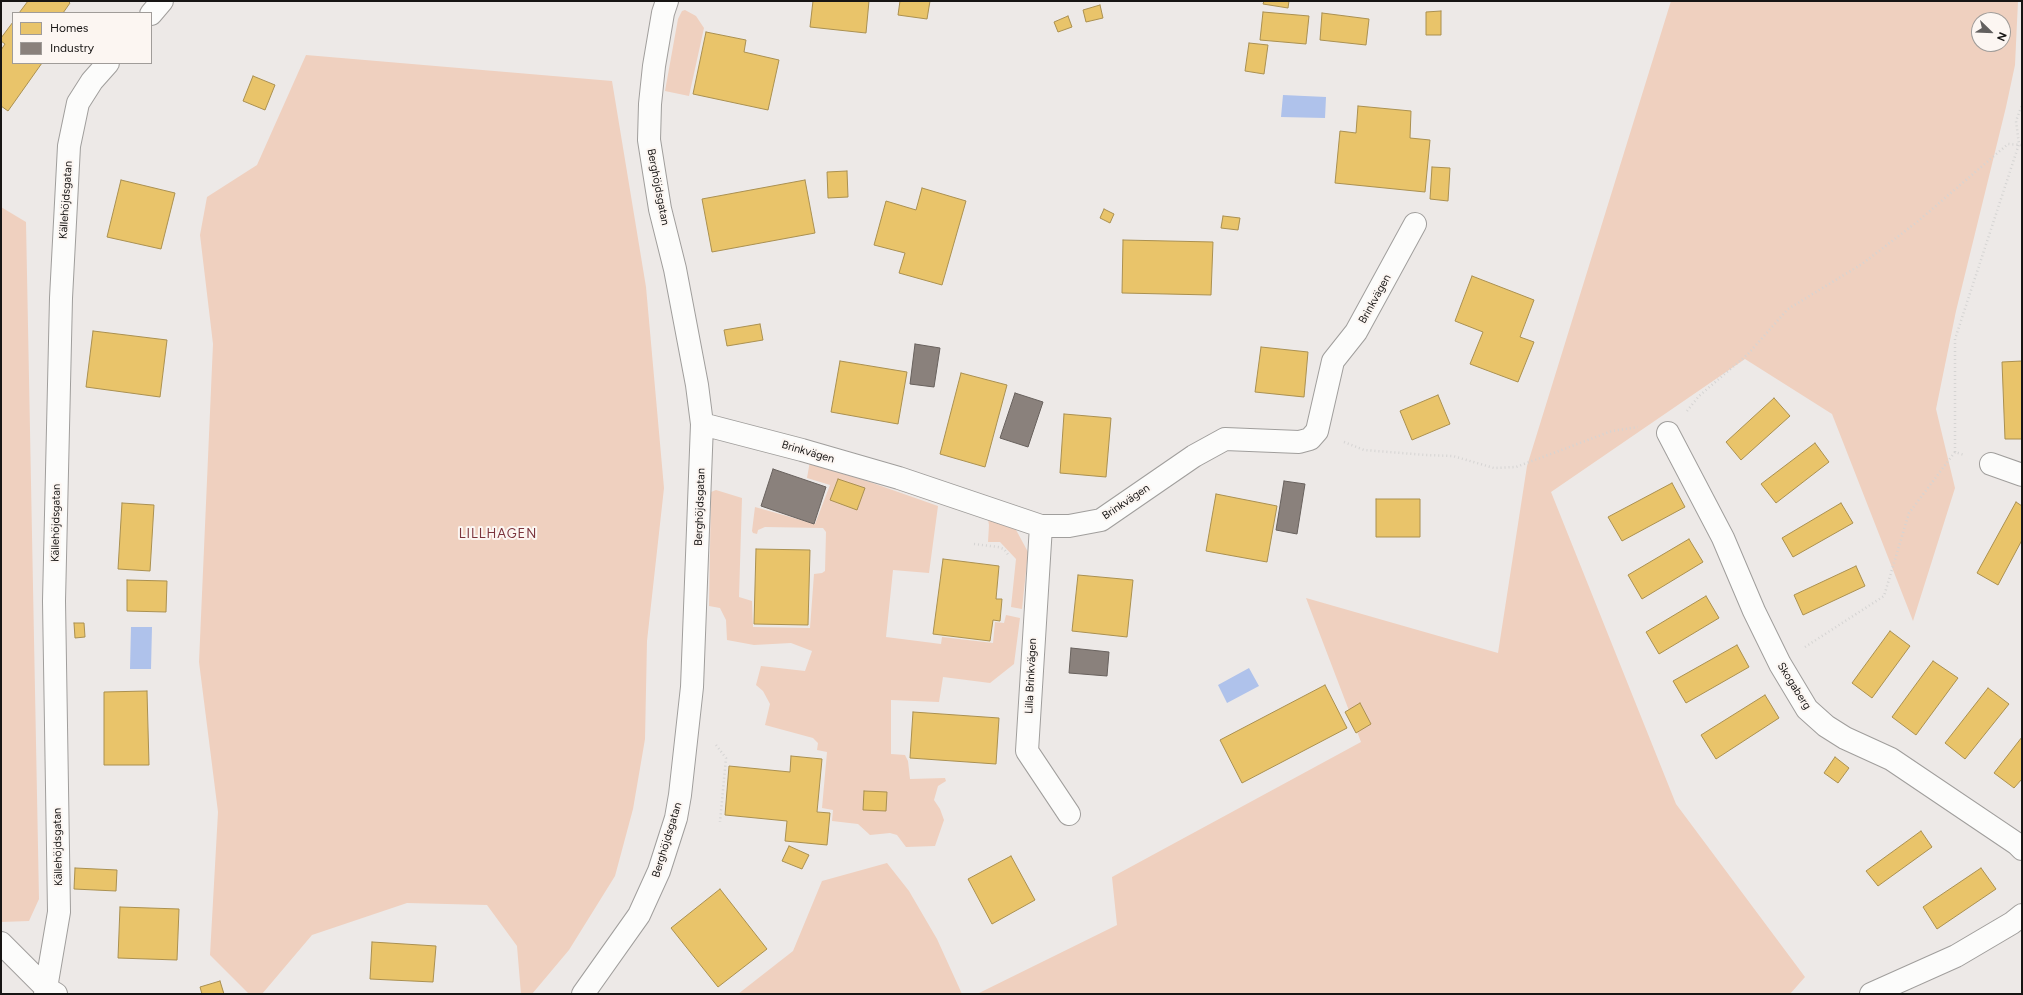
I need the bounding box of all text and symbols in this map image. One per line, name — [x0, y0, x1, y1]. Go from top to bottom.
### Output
legend — [12, 12, 152, 64]
north arrow — [1971, 12, 2011, 52]
text: Homes — [50, 21, 88, 35]
text: N — [1994, 30, 2009, 43]
text: Industry — [50, 41, 94, 55]
street label: Berghöjdsgatan — [644, 148, 672, 226]
street label: Källehöjdsgatan — [57, 161, 75, 239]
street label: Brinkvägen — [1356, 272, 1394, 326]
street label: Brinkvägen — [780, 438, 836, 466]
street label: Berghöjdsgatan — [692, 468, 708, 546]
street label: Brinkvägen — [1100, 481, 1152, 523]
street label: Källehöjdsgatan — [49, 484, 63, 562]
district label: LILLHAGEN — [459, 526, 537, 542]
street label: Lilla Brinkvägen — [1022, 638, 1040, 714]
street label: Skogaberg — [1774, 660, 1814, 712]
street label: Berghöjdsgatan — [649, 801, 685, 879]
street label: Källehöjdsgatan — [51, 808, 65, 886]

